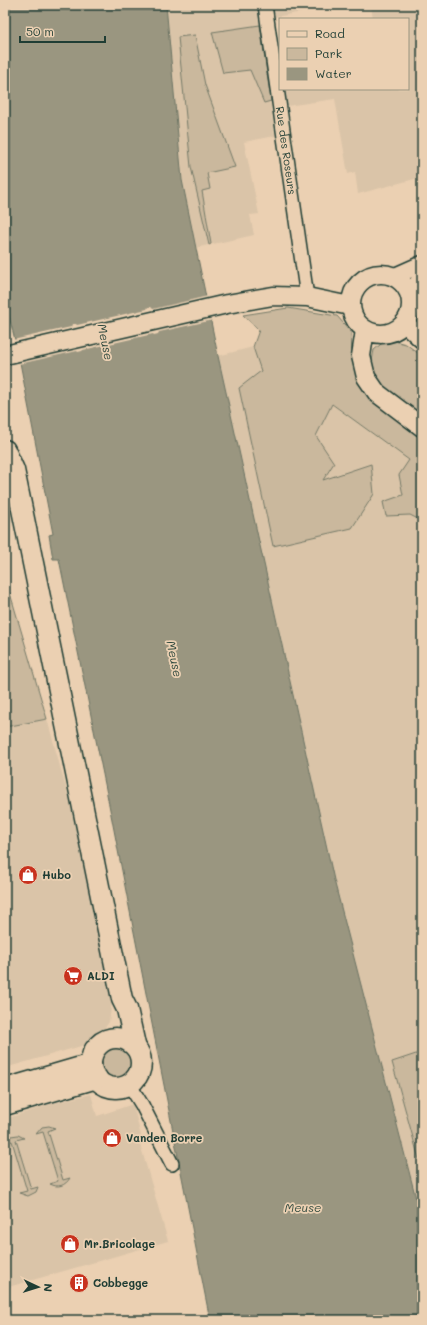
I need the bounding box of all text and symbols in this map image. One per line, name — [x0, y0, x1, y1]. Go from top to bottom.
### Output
scale bar — [20, 18, 105, 44]
legend — [279, 18, 409, 90]
text: 50 m — [26, 23, 54, 39]
text: Road — [315, 25, 345, 41]
text: Park — [315, 45, 342, 61]
text: Water — [315, 65, 352, 81]
street label: Rue des Roseurs — [273, 105, 300, 195]
water label: Meuse — [94, 322, 118, 361]
water label: Meuse — [163, 639, 187, 678]
shop icon: Hubo — [17, 864, 39, 886]
place label: Hubo — [42, 867, 71, 882]
supermarket icon: ALDI — [62, 965, 84, 987]
place label: ALDI — [87, 968, 115, 983]
shop icon: Vanden Borre — [101, 1127, 123, 1149]
place label: Vanden Borre — [126, 1130, 203, 1145]
water label: Meuse — [285, 1199, 321, 1215]
shop icon: Mr.Bricolage — [59, 1233, 81, 1255]
place label: Mr.Bricolage — [84, 1236, 155, 1251]
north arrow — [18, 1267, 58, 1307]
building icon: Cobbegge — [68, 1272, 90, 1294]
place label: Cobbegge — [93, 1275, 148, 1290]
text: N — [41, 1283, 56, 1292]

